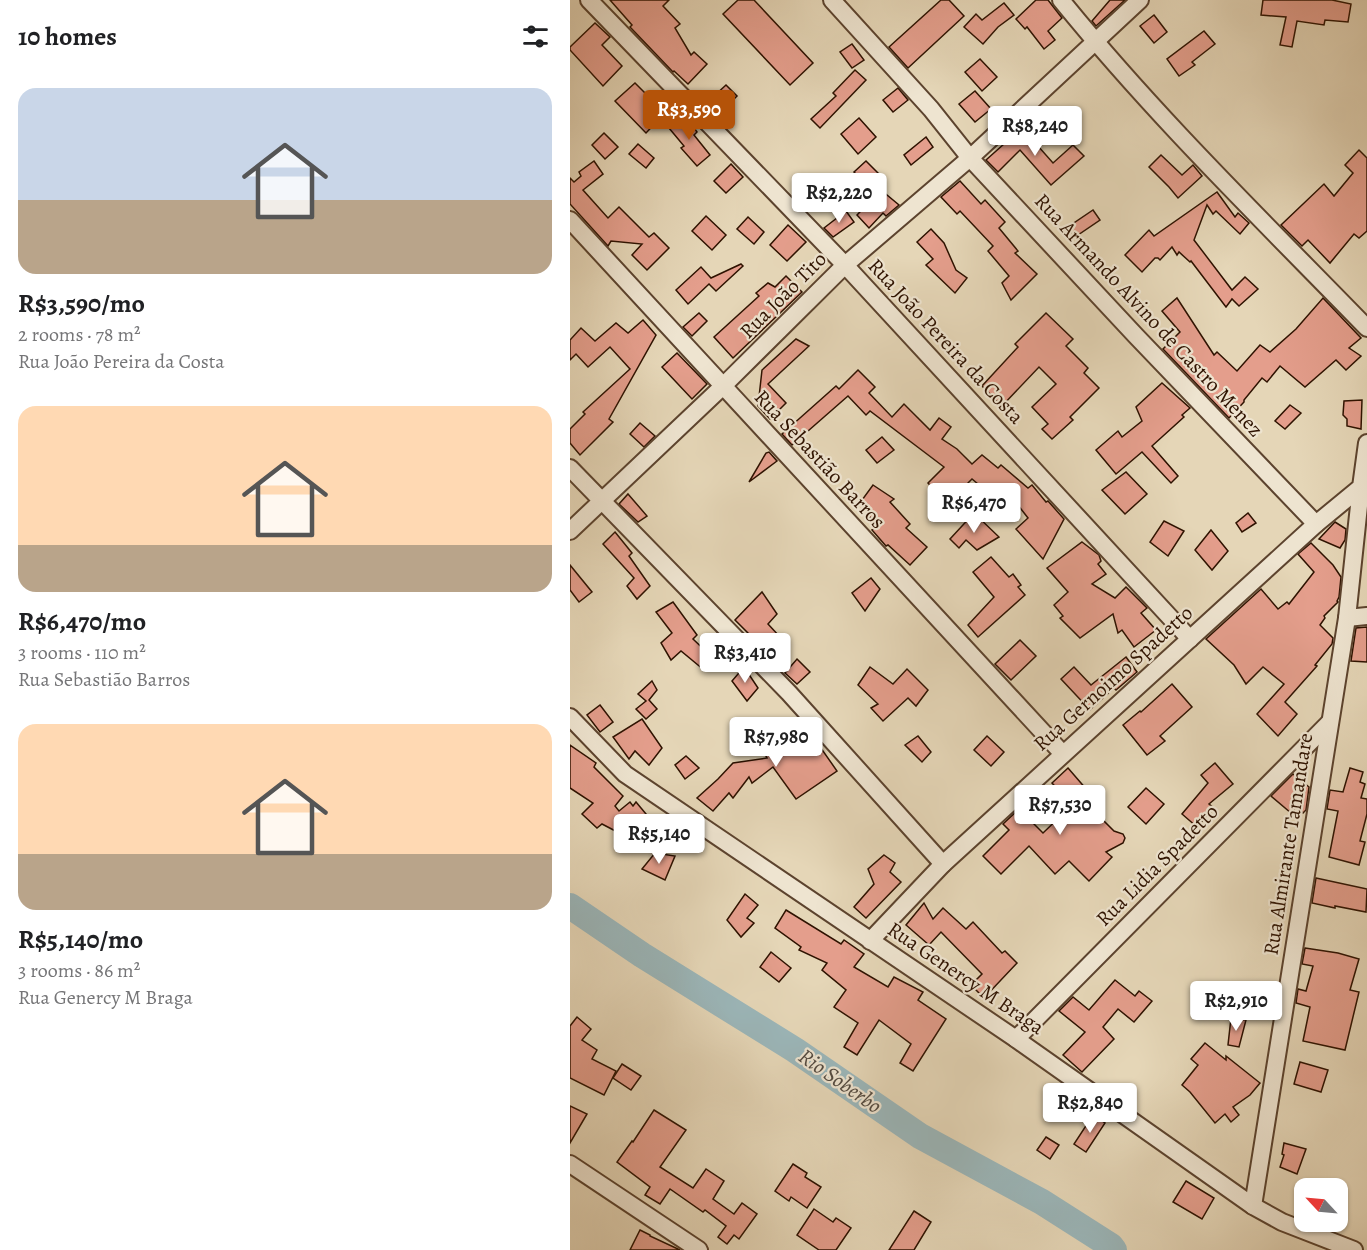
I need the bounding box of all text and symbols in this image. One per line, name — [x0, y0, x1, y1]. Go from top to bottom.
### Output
text: 10 homes — [18, 19, 117, 54]
icon: filters — [519, 20, 552, 53]
pin: R$3,590 — [634, 90, 744, 141]
text: R$3,590 — [657, 96, 721, 123]
pin: R$8,240 — [980, 106, 1090, 157]
text: R$8,240 — [1002, 112, 1068, 139]
icon: home — [231, 127, 339, 235]
pin: R$2,220 — [784, 173, 894, 224]
text: R$2,220 — [806, 179, 872, 206]
street label: Rua Armando Alvino de Castro Menez — [1028, 187, 1270, 443]
street label: Rua João Tito — [733, 245, 833, 345]
street label: Rua João Pereira da Costa — [862, 252, 1030, 430]
text: R$3,590/mo — [18, 286, 145, 321]
text: 2 rooms · 78 m² — [18, 321, 141, 348]
text: Rua João Pereira da Costa — [18, 348, 225, 375]
street label: Rua Sebastião Barros — [748, 383, 892, 535]
icon: home — [231, 445, 339, 553]
pin: R$6,470 — [919, 483, 1029, 534]
text: R$6,470 — [942, 489, 1006, 516]
street label: Rua Gernoimo Spadetto — [1027, 599, 1199, 757]
text: R$6,470/mo — [18, 604, 146, 639]
pin: R$3,410 — [690, 633, 800, 684]
text: 3 rooms · 110 m² — [18, 639, 146, 666]
text: R$3,410 — [714, 639, 776, 666]
text: Rua Sebastião Barros — [18, 666, 190, 693]
pin: R$7,980 — [721, 717, 831, 768]
text: R$7,980 — [744, 723, 808, 750]
street label: Rua Almirante Tamandare — [1257, 731, 1319, 957]
icon: home — [231, 763, 339, 871]
pin: R$7,530 — [1005, 785, 1115, 836]
text: R$7,530 — [1028, 791, 1092, 818]
street label: Rua Lidia Spadetto — [1090, 798, 1224, 932]
pin: R$5,140 — [604, 814, 714, 865]
text: R$5,140 — [628, 820, 690, 847]
street label: Rua Genercy M Braga — [882, 915, 1050, 1041]
text: R$5,140/mo — [18, 922, 143, 957]
text: 3 rooms · 86 m² — [18, 957, 140, 984]
pin: R$2,910 — [1181, 981, 1291, 1032]
text: Rua Genercy M Braga — [18, 984, 193, 1011]
text: R$2,910 — [1204, 987, 1268, 1014]
water label: Rio Soberbo — [792, 1041, 888, 1121]
pin: R$2,840 — [1035, 1083, 1145, 1134]
text: R$2,840 — [1057, 1089, 1123, 1116]
north arrow — [1294, 1178, 1348, 1232]
map controls — [1294, 1178, 1348, 1232]

